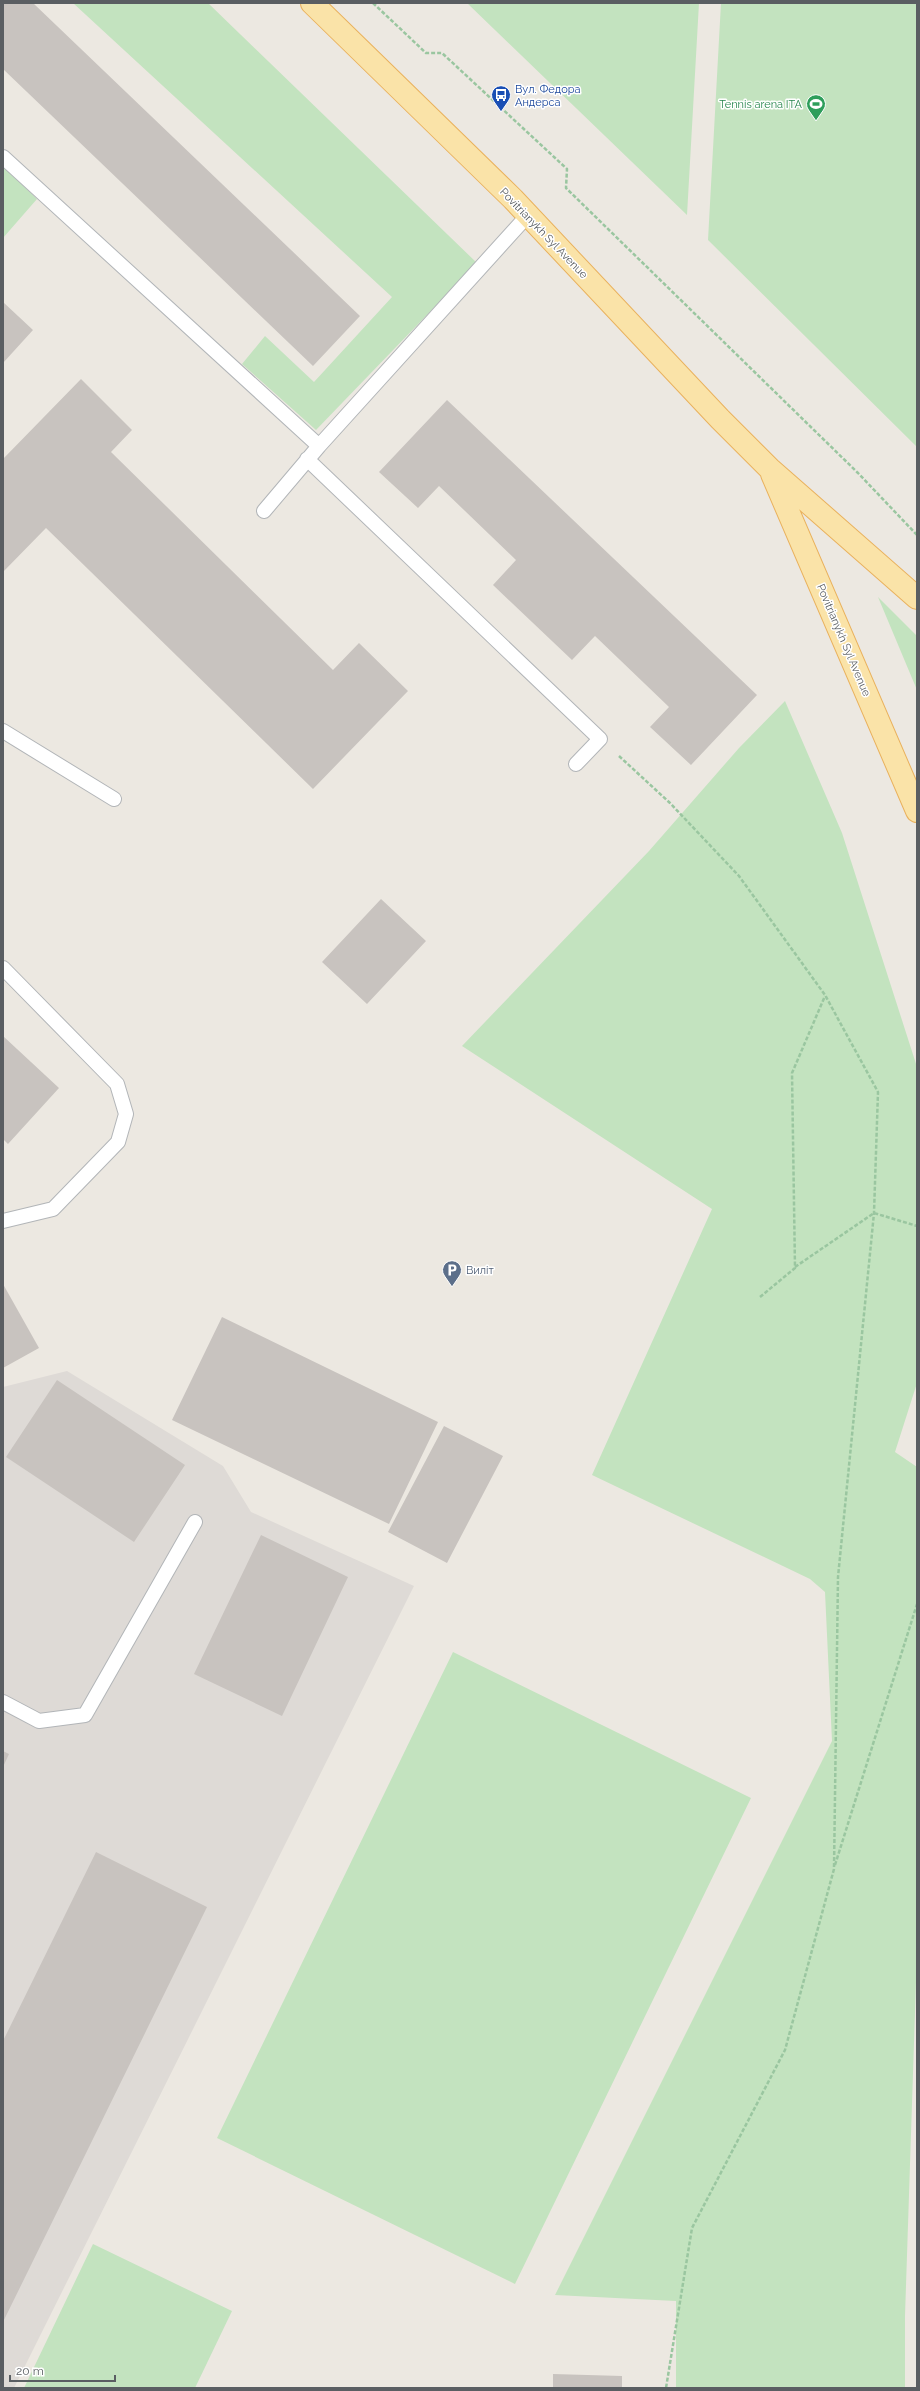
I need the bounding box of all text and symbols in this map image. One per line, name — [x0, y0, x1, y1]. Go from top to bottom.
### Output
place label: Вул. Федора Андерса — [515, 83, 581, 109]
bus stop icon: Вул. Федора Андерса — [490, 84, 512, 112]
sports icon: Tennis arena ITA — [805, 93, 827, 121]
place label: Tennis arena ITA — [719, 98, 803, 111]
street label: Povitrianykh Syl Avenue — [497, 185, 591, 282]
street label: Povitrianykh Syl Avenue — [814, 582, 873, 699]
parking icon: Виліт — [441, 1259, 463, 1287]
place label: Виліт — [466, 1264, 495, 1277]
scale bar — [10, 2357, 115, 2383]
text: 20 m — [16, 2364, 44, 2378]

